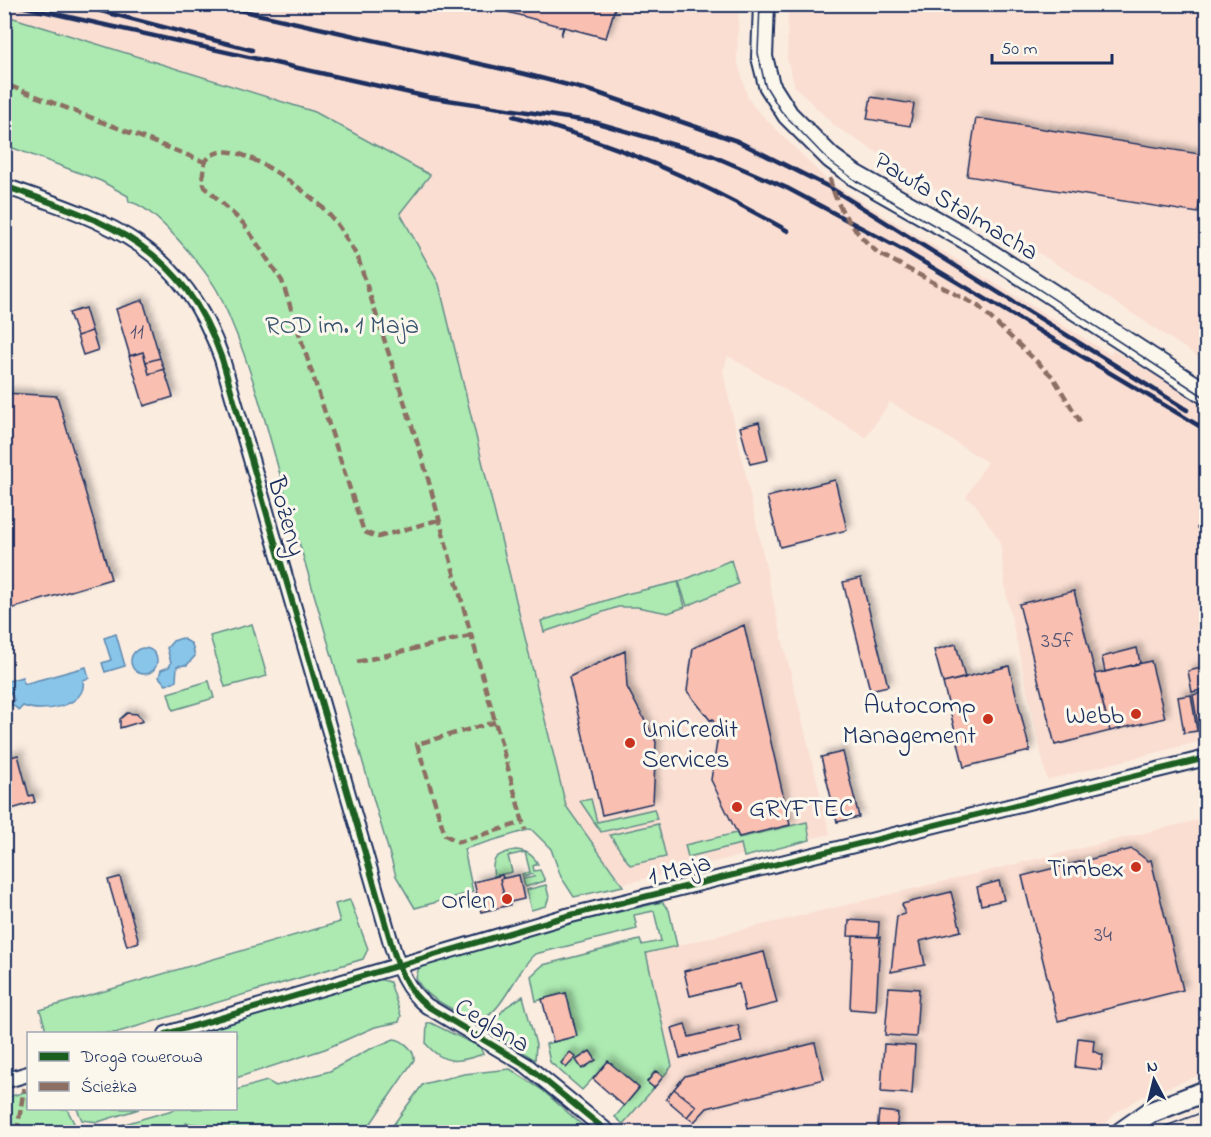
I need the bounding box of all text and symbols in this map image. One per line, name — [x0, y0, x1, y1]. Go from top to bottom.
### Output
scale bar — [992, 27, 1112, 65]
text: 50 m — [1001, 37, 1038, 63]
street label: Pawła Stalmacha — [866, 143, 1045, 272]
park label: ROD im. 1 Maja — [265, 308, 419, 346]
house number: 11 — [130, 317, 144, 349]
street label: Bożeny — [255, 472, 315, 561]
house number: 35f — [1041, 626, 1074, 658]
place label: Autocomp Management — [843, 688, 976, 756]
place label: Webb — [1066, 698, 1124, 736]
marker: Webb — [1129, 707, 1143, 721]
place label: UniCredit Services — [642, 712, 738, 780]
marker: Autocomp Management — [981, 712, 995, 726]
marker: UniCredit Services — [623, 736, 637, 750]
place label: GRYFTEC — [749, 791, 853, 829]
marker: GRYFTEC — [730, 800, 744, 814]
street label: 1 Maja — [644, 845, 715, 897]
place label: Timbex — [1047, 851, 1124, 889]
marker: Timbex — [1129, 860, 1143, 874]
place label: Orlen — [441, 883, 495, 921]
marker: Orlen — [500, 892, 514, 906]
house number: 34 — [1094, 920, 1112, 952]
street label: Ceglana — [447, 989, 536, 1064]
legend — [27, 1032, 237, 1110]
text: Droga rowerowa — [80, 1045, 203, 1072]
north arrow — [1124, 1050, 1184, 1110]
text: N — [1146, 1055, 1159, 1080]
text: Ścieżka — [81, 1075, 137, 1101]

